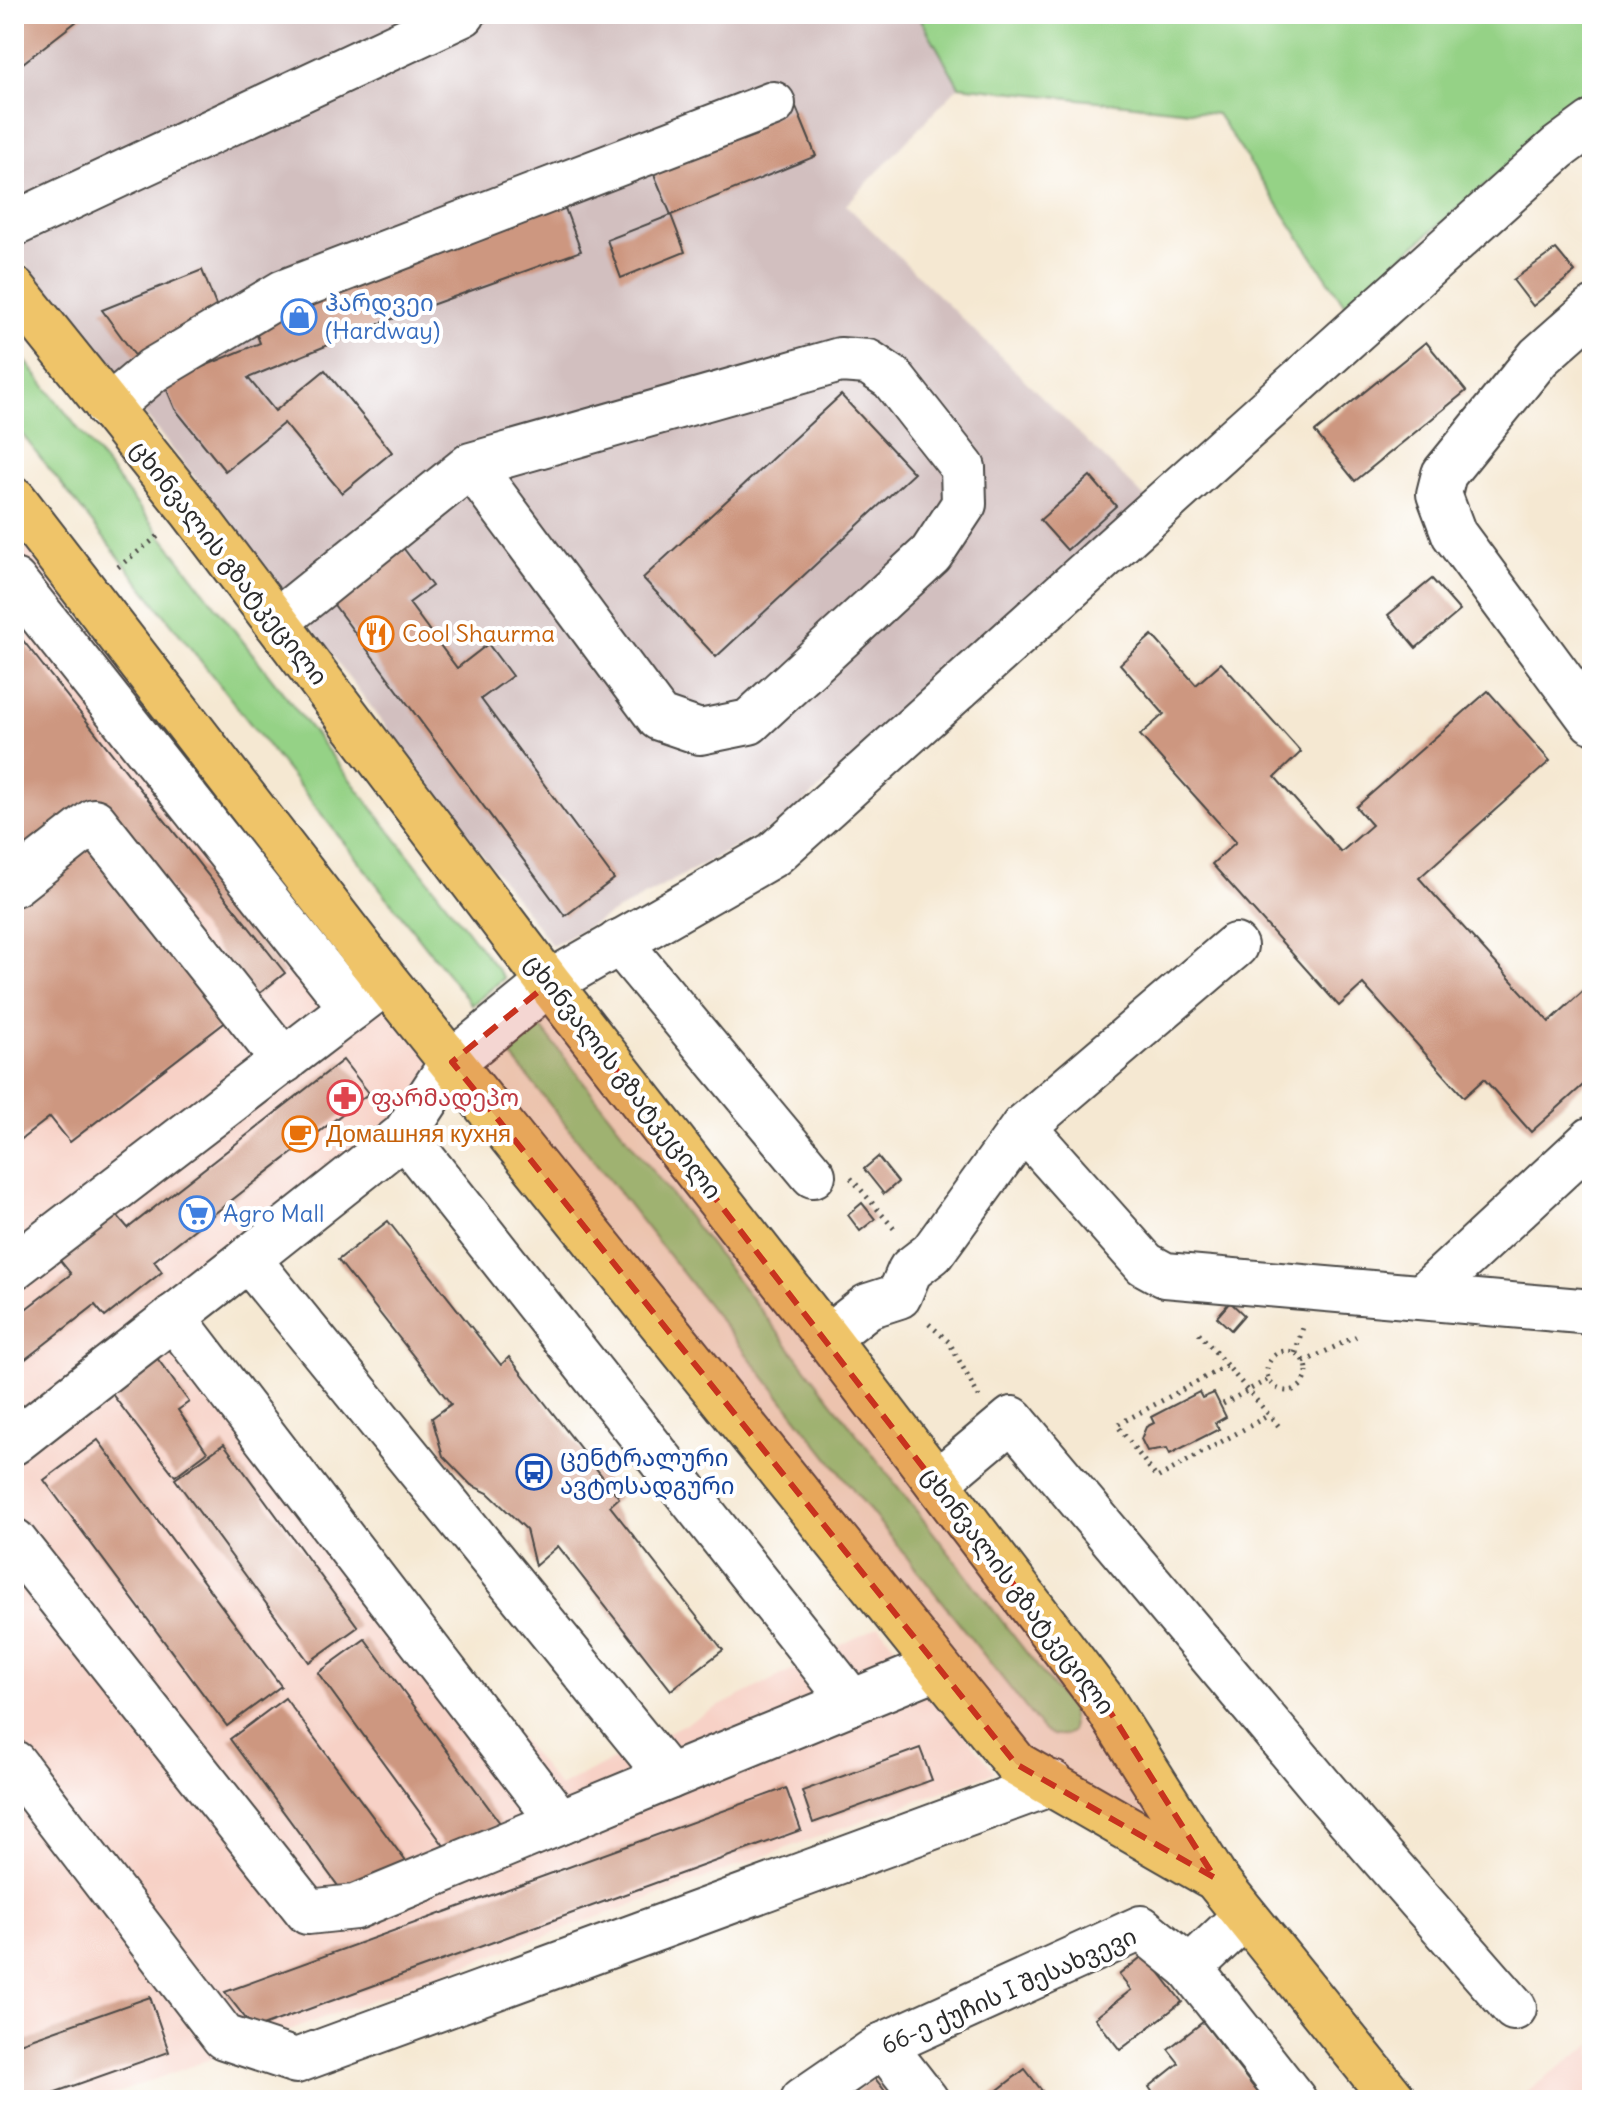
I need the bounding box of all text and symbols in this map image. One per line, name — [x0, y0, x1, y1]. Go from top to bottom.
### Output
place label: ჰარდვეი (Hardway) — [325, 287, 440, 345]
shop icon: ჰარდვეი (Hardway) — [280, 298, 318, 336]
street label: ცხინვალის გზატკეცილი — [125, 434, 335, 691]
restaurant icon: Cool Shaurma — [357, 615, 395, 653]
place label: Cool Shaurma — [402, 618, 555, 648]
street label: ცხინვალის გზატკეცილი — [519, 948, 729, 1205]
pharmacy icon: ფარმადეპო — [326, 1079, 364, 1117]
place label: ფარმადეპო — [371, 1082, 519, 1112]
cafe icon: Домашняя кухня — [281, 1115, 319, 1153]
place label: Домашняя кухня — [326, 1118, 511, 1148]
supermarket icon: Agro Mall — [178, 1195, 216, 1233]
place label: Agro Mall — [223, 1198, 324, 1228]
place label: ცენტრალური ავტოსადგური — [560, 1442, 735, 1500]
bus stop icon: ცენტრალური ავტოსადგური — [515, 1453, 553, 1491]
street label: ცხინვალის გზატკეცილი — [916, 1461, 1122, 1720]
street label: 66-ე ქუჩის I შესახვევი — [876, 1920, 1141, 2060]

